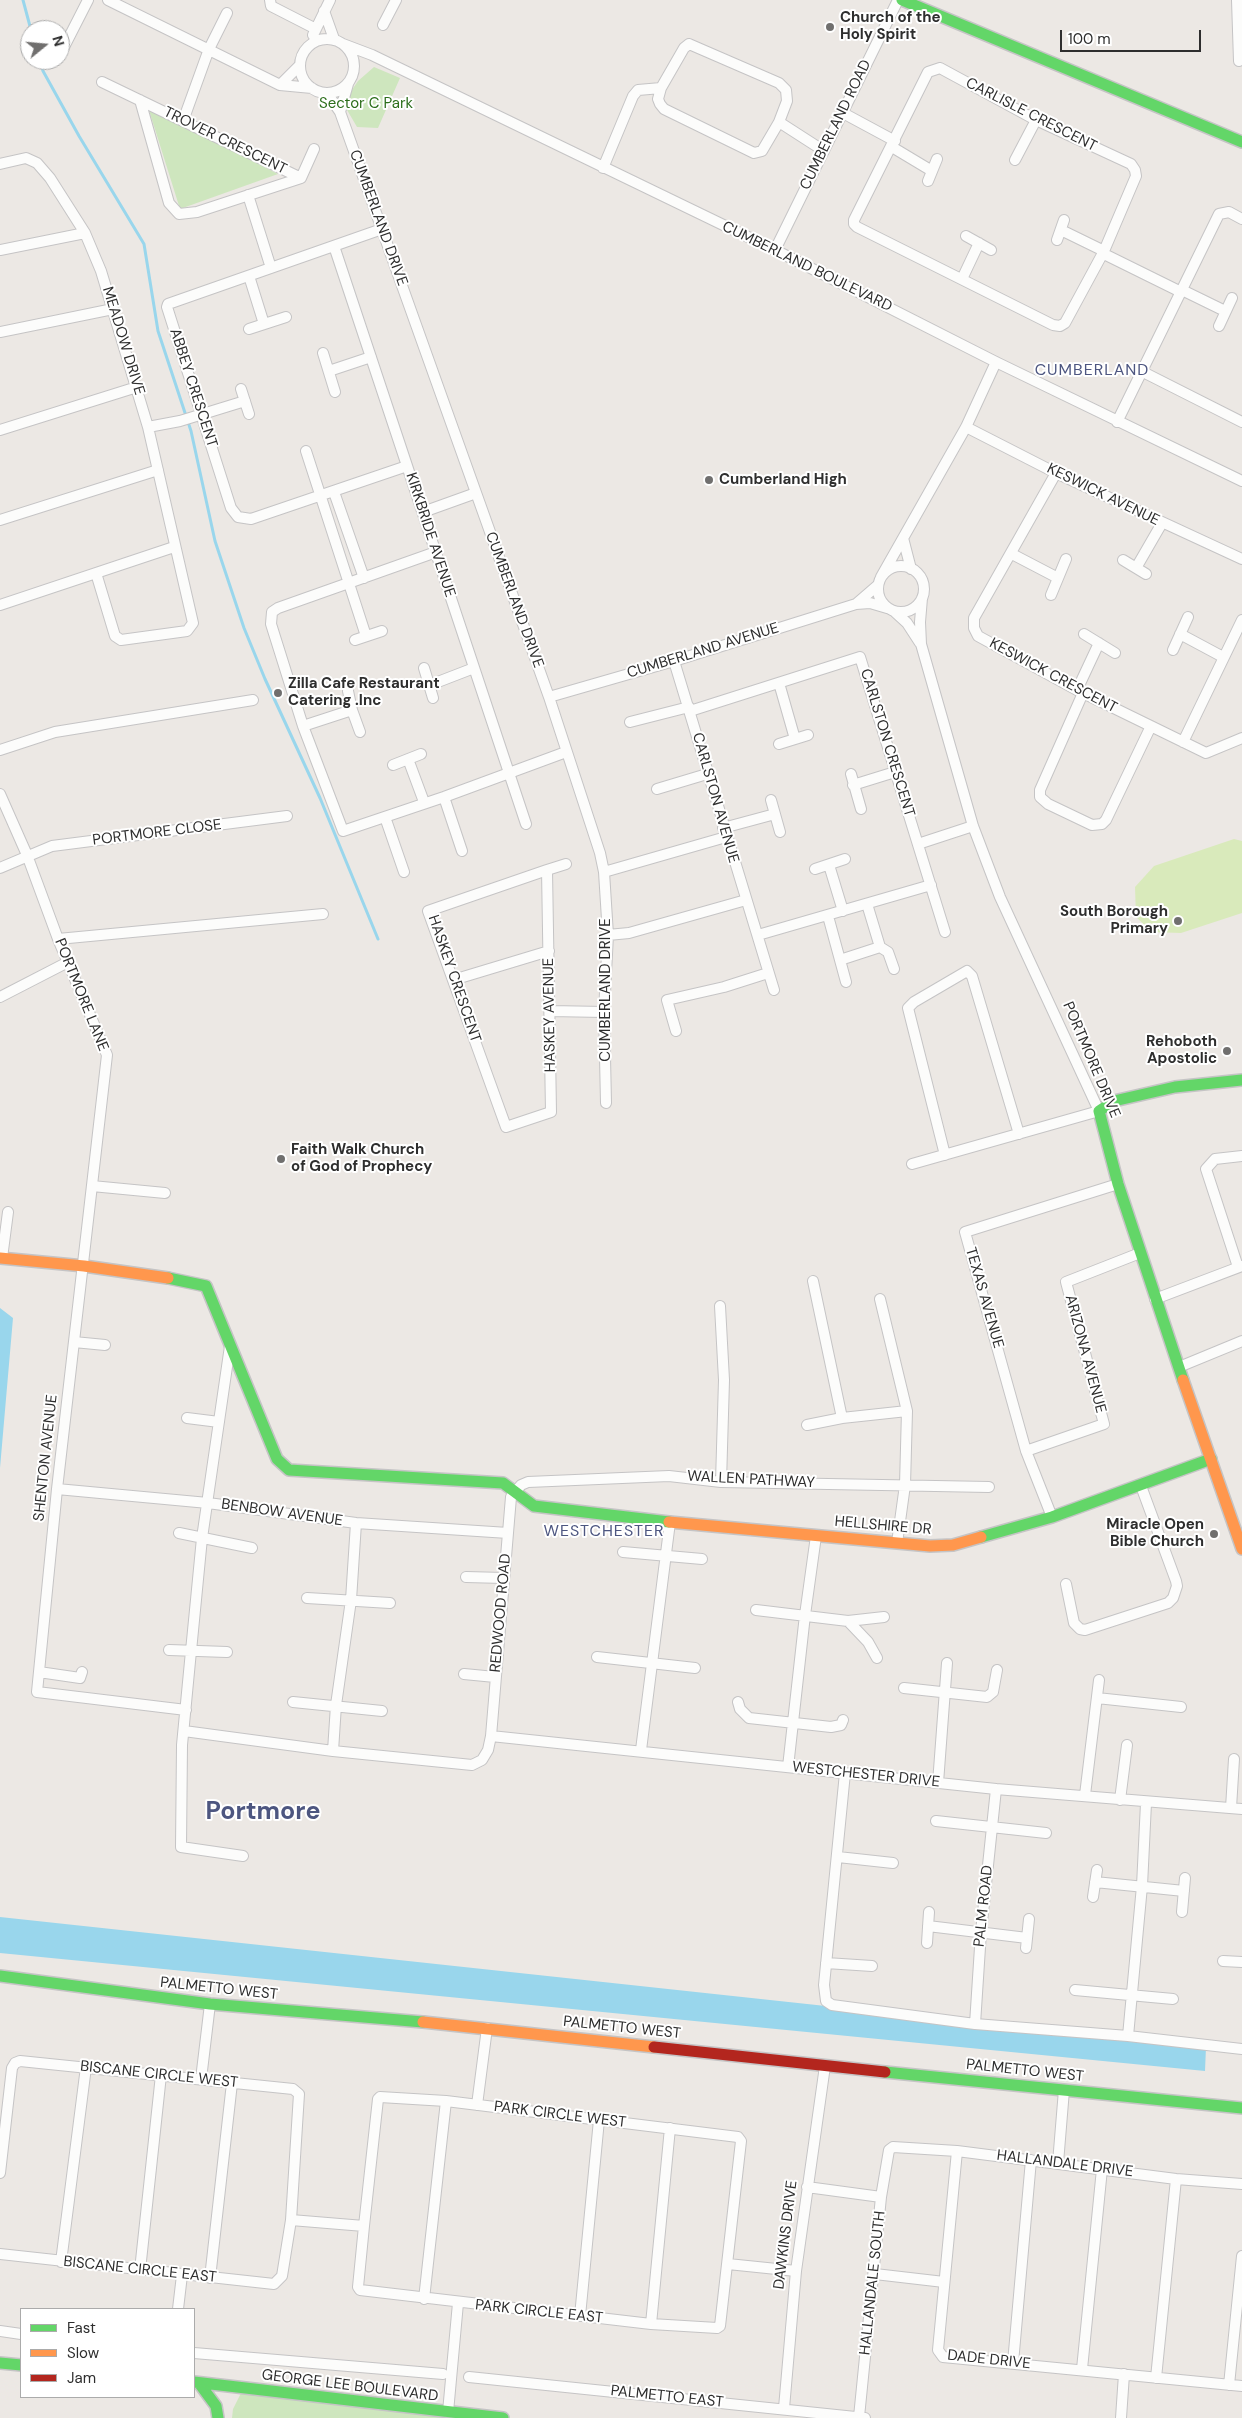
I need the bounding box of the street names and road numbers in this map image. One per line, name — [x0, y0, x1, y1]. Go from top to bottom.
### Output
street label: CUMBERLAND ROAD — [797, 57, 875, 193]
street label: CARLISLE CRESCENT — [962, 74, 1100, 156]
street label: TROVER CRESCENT — [160, 103, 290, 179]
street label: CUMBERLAND DRIVE — [345, 148, 411, 288]
street label: CUMBERLAND BOULEVARD — [719, 218, 895, 316]
street label: MEADOW DRIVE — [98, 285, 148, 397]
street label: ABBEY CRESCENT — [165, 326, 221, 450]
street label: KESWICK AVENUE — [1044, 460, 1162, 530]
street label: KIRKBRIDE AVENUE — [401, 470, 459, 600]
street label: CUMBERLAND DRIVE — [481, 530, 547, 670]
street label: CUMBERLAND AVENUE — [625, 619, 781, 683]
street label: KESWICK CRESCENT — [986, 635, 1120, 717]
street label: CARLSTON CRESCENT — [856, 667, 918, 819]
street label: CARLSTON AVENUE — [688, 731, 742, 865]
street label: PORTMORE CLOSE — [92, 816, 222, 850]
street label: HASKEY CRESCENT — [424, 913, 484, 1045]
street label: CUMBERLAND DRIVE — [597, 918, 615, 1062]
street label: PORTMORE LANE — [50, 936, 112, 1054]
street label: HASKEY AVENUE — [540, 958, 560, 1072]
street label: PORTMORE DRIVE — [1058, 999, 1124, 1121]
street label: TEXAS AVENUE — [961, 1245, 1007, 1351]
street label: ARIZONA AVENUE — [1061, 1293, 1109, 1415]
street label: SHENTON AVENUE — [30, 1394, 62, 1522]
street label: WALLEN PATHWAY — [687, 1468, 815, 1492]
street label: BENBOW AVENUE — [220, 1496, 344, 1530]
street label: HELLSHIRE DR — [834, 1513, 932, 1539]
street label: REDWOOD ROAD — [487, 1553, 515, 1673]
street label: WESTCHESTER DRIVE — [791, 1758, 941, 1792]
street label: PALM ROAD — [971, 1864, 997, 1948]
street label: PALMETTO WEST — [159, 1974, 279, 2004]
street label: PALMETTO WEST — [562, 2013, 682, 2043]
street label: PALMETTO WEST — [965, 2056, 1085, 2086]
street label: BISCANE CIRCLE WEST — [79, 2058, 239, 2092]
street label: PARK CIRCLE WEST — [493, 2098, 627, 2132]
street label: HALLANDALE DRIVE — [996, 2147, 1134, 2181]
street label: DAWKINS DRIVE — [770, 2180, 802, 2290]
street label: HALLANDALE SOUTH — [856, 2210, 890, 2356]
street label: BISCANE CIRCLE EAST — [62, 2253, 218, 2287]
street label: PARK CIRCLE EAST — [474, 2296, 604, 2328]
street label: DADE DRIVE — [947, 2347, 1031, 2373]
street label: GEORGE LEE BOULEVARD — [261, 2366, 439, 2406]
street label: PALMETTO EAST — [610, 2382, 724, 2412]

